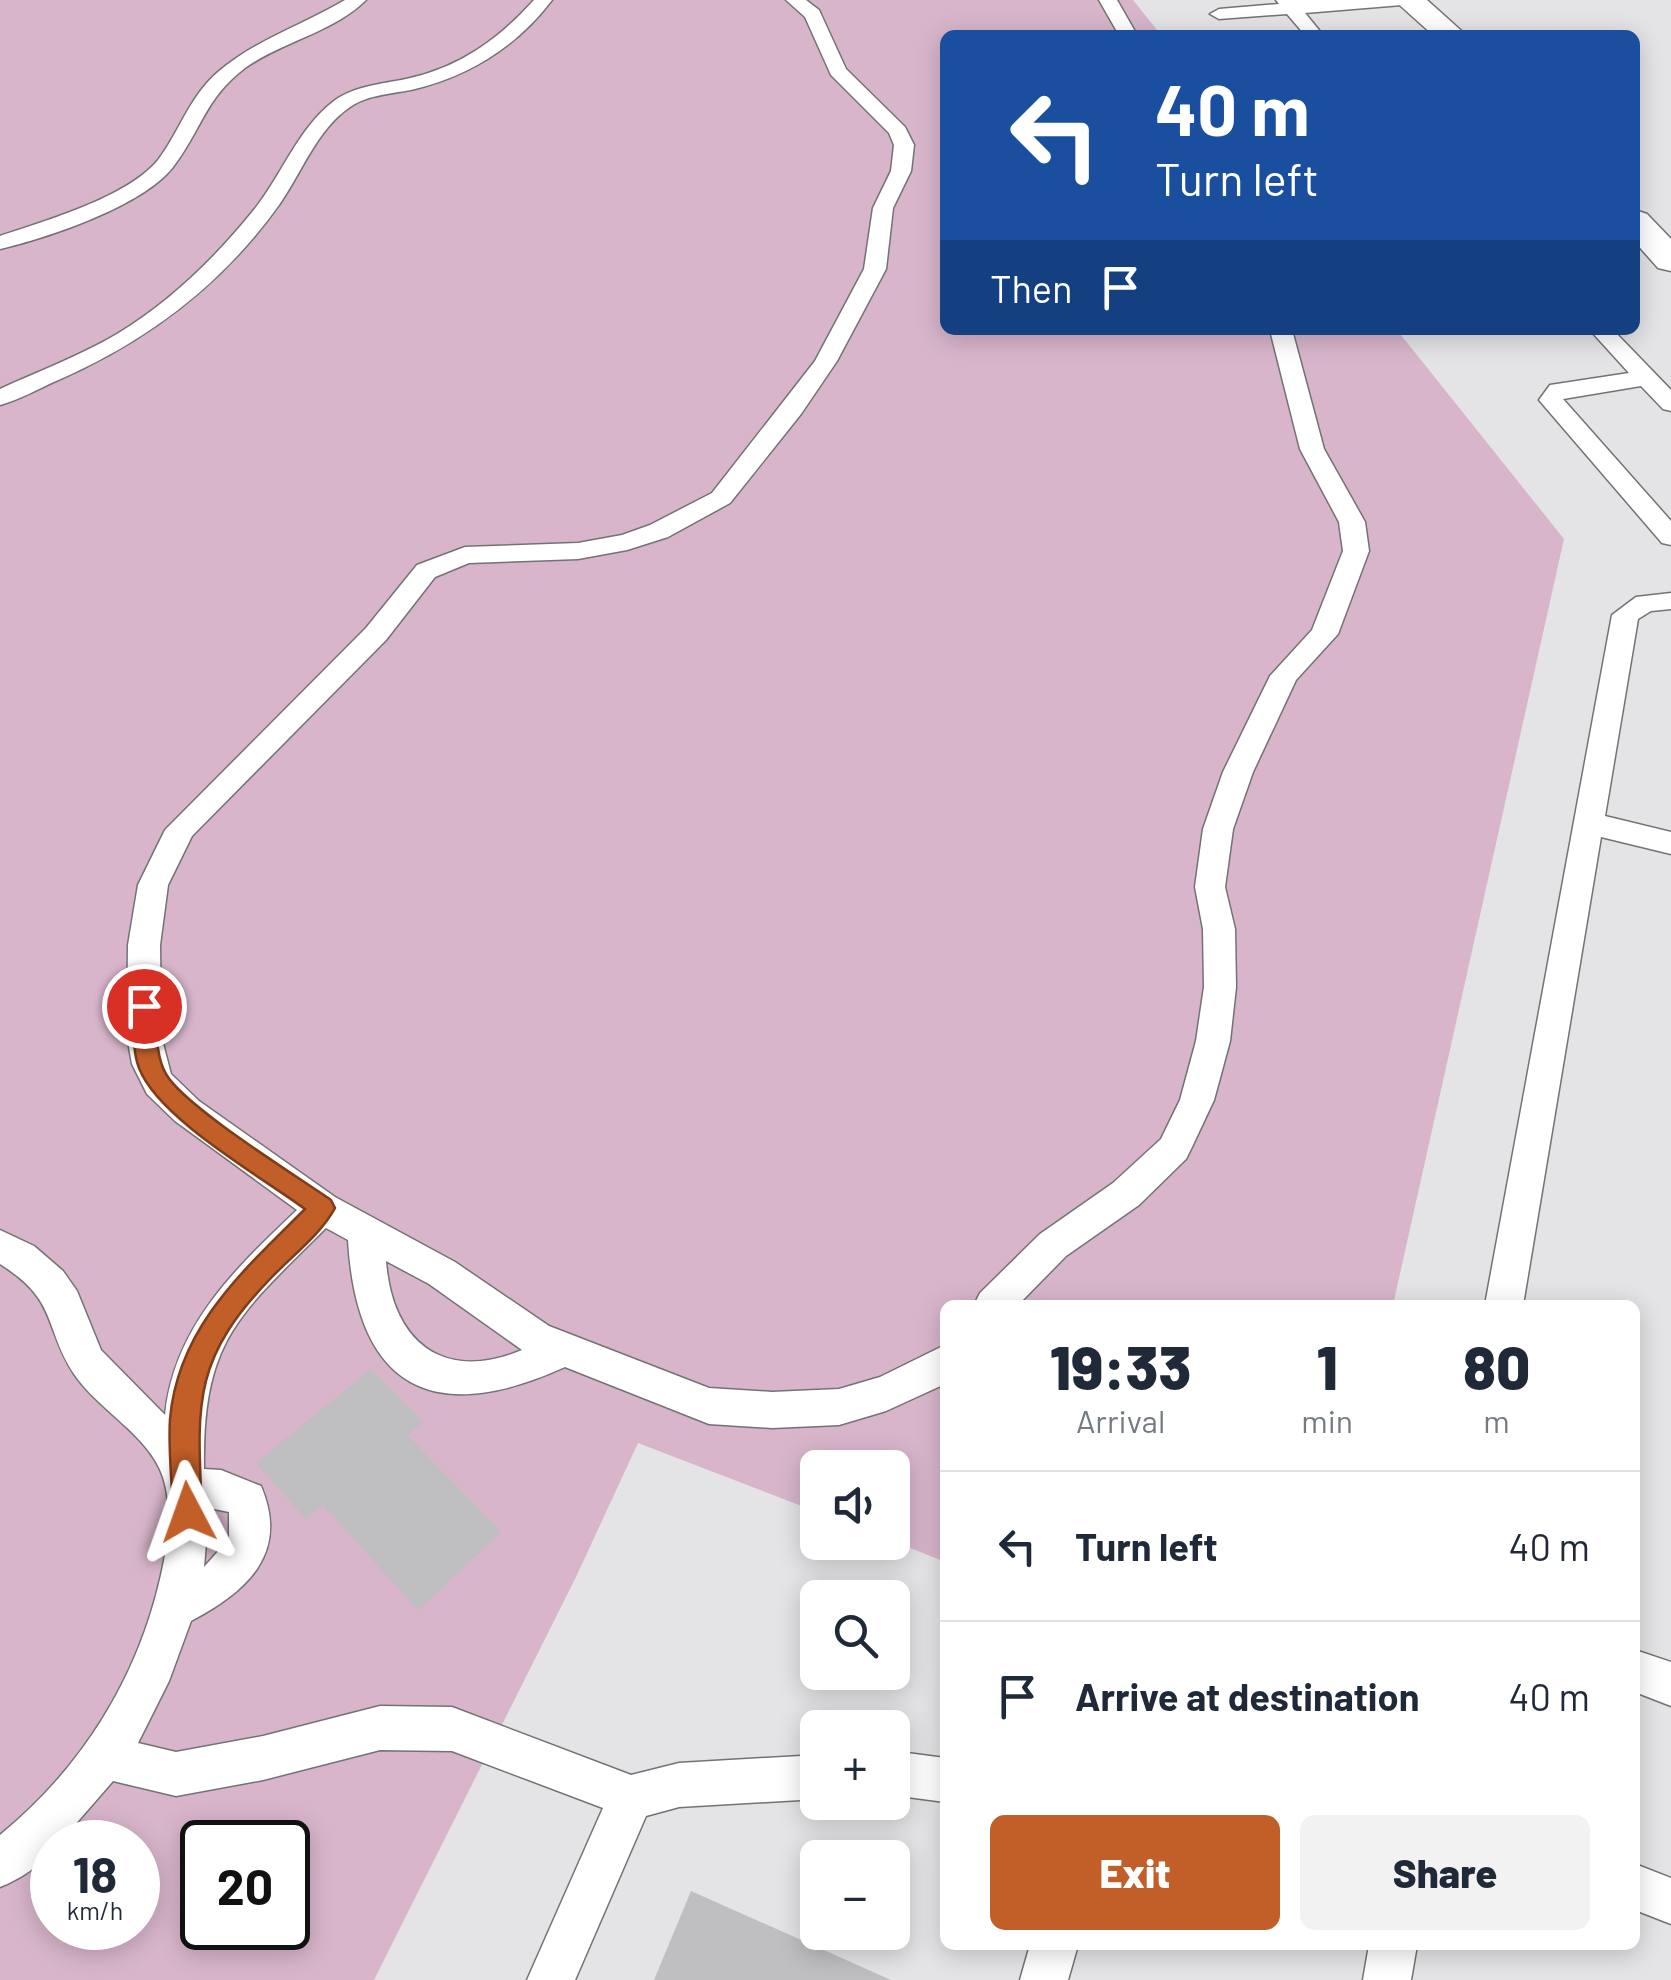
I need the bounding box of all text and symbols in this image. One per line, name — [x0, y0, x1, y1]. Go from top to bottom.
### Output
text: 40 m — [1155, 66, 1310, 150]
icon: left — [990, 70, 1120, 200]
text: Turn left — [1155, 151, 1319, 205]
icon: arrive — [1093, 260, 1148, 315]
text: Then — [990, 265, 1073, 311]
pin — [102, 964, 187, 1049]
icon: arrive — [117, 979, 172, 1034]
text: 19:33 — [1050, 1330, 1191, 1402]
text: 1 — [1316, 1330, 1338, 1402]
text: 80 — [1463, 1330, 1530, 1402]
text: Arrival — [1076, 1401, 1165, 1439]
text: min — [1301, 1401, 1353, 1439]
text: m — [1483, 1401, 1510, 1439]
map controls — [800, 1450, 910, 1950]
button: sound — [800, 1450, 910, 1560]
position arrow — [136, 1460, 240, 1564]
icon: left — [990, 1519, 1045, 1574]
text: Turn left — [1075, 1523, 1218, 1569]
text: 40 m — [1509, 1523, 1590, 1569]
button: search — [800, 1580, 910, 1690]
icon: arrive — [990, 1669, 1045, 1724]
text: Arrive at destination — [1075, 1673, 1420, 1719]
text: 40 m — [1509, 1673, 1590, 1719]
button: + — [800, 1710, 910, 1820]
button: Exit — [990, 1815, 1280, 1930]
button: Share — [1300, 1815, 1590, 1930]
speed limit sign: 20 — [180, 1820, 310, 1950]
button: − — [800, 1840, 910, 1950]
text: 18 — [73, 1843, 117, 1903]
text: km/h — [67, 1895, 123, 1925]

